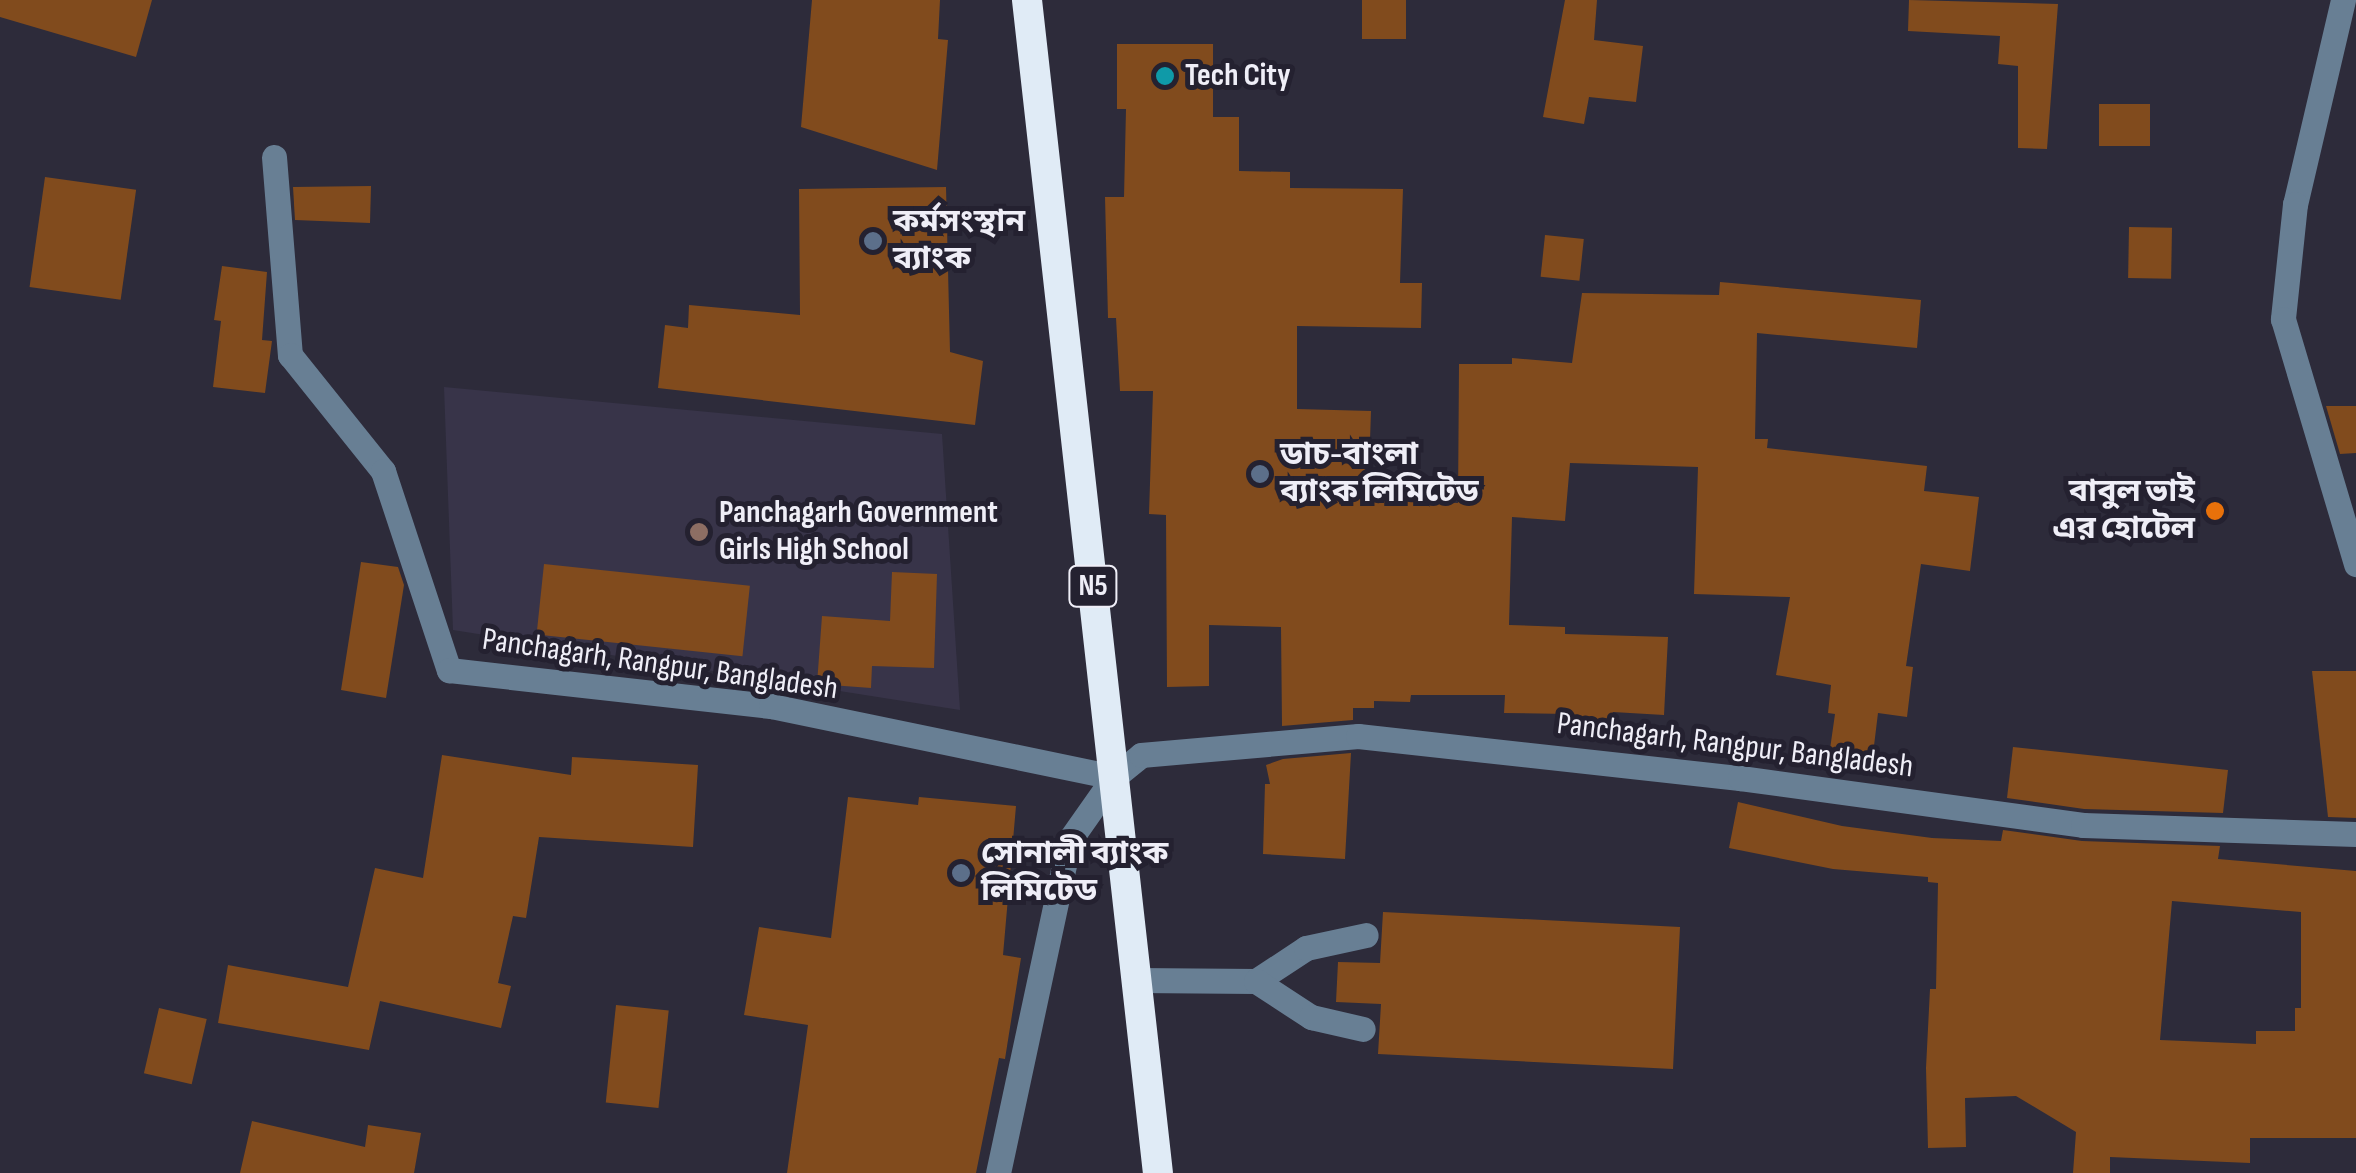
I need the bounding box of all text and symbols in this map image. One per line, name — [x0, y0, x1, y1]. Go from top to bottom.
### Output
place label: Tech City — [1185, 57, 1290, 95]
marker: Tech City — [1154, 65, 1176, 87]
place label: কর্মসংস্থান ব্যাংক — [893, 204, 1025, 279]
marker: কর্মসংস্থান ব্যাংক — [862, 230, 884, 252]
place label: ডাচ-বাংলা ব্যাংক লিমিটেড — [1280, 437, 1479, 512]
marker: ডাচ-বাংলা ব্যাংক লিমিটেড — [1249, 463, 1271, 485]
place label: বাবুল ভাই এর হোটেল — [2053, 474, 2195, 549]
place label: Panchagarh Government Girls High School — [719, 495, 998, 570]
marker: বাবুল ভাই এর হোটেল — [2204, 500, 2226, 522]
marker: Panchagarh Government Girls High School — [688, 521, 710, 543]
road number: N5 — [1068, 561, 1118, 611]
street label: Panchagarh, Rangpur, Bangladesh — [480, 621, 840, 709]
street label: Panchagarh, Rangpur, Bangladesh — [1555, 705, 1915, 787]
place label: সোনালী ব্যাংক লিমিটেড — [981, 836, 1168, 911]
marker: সোনালী ব্যাংক লিমিটেড — [950, 862, 972, 884]

